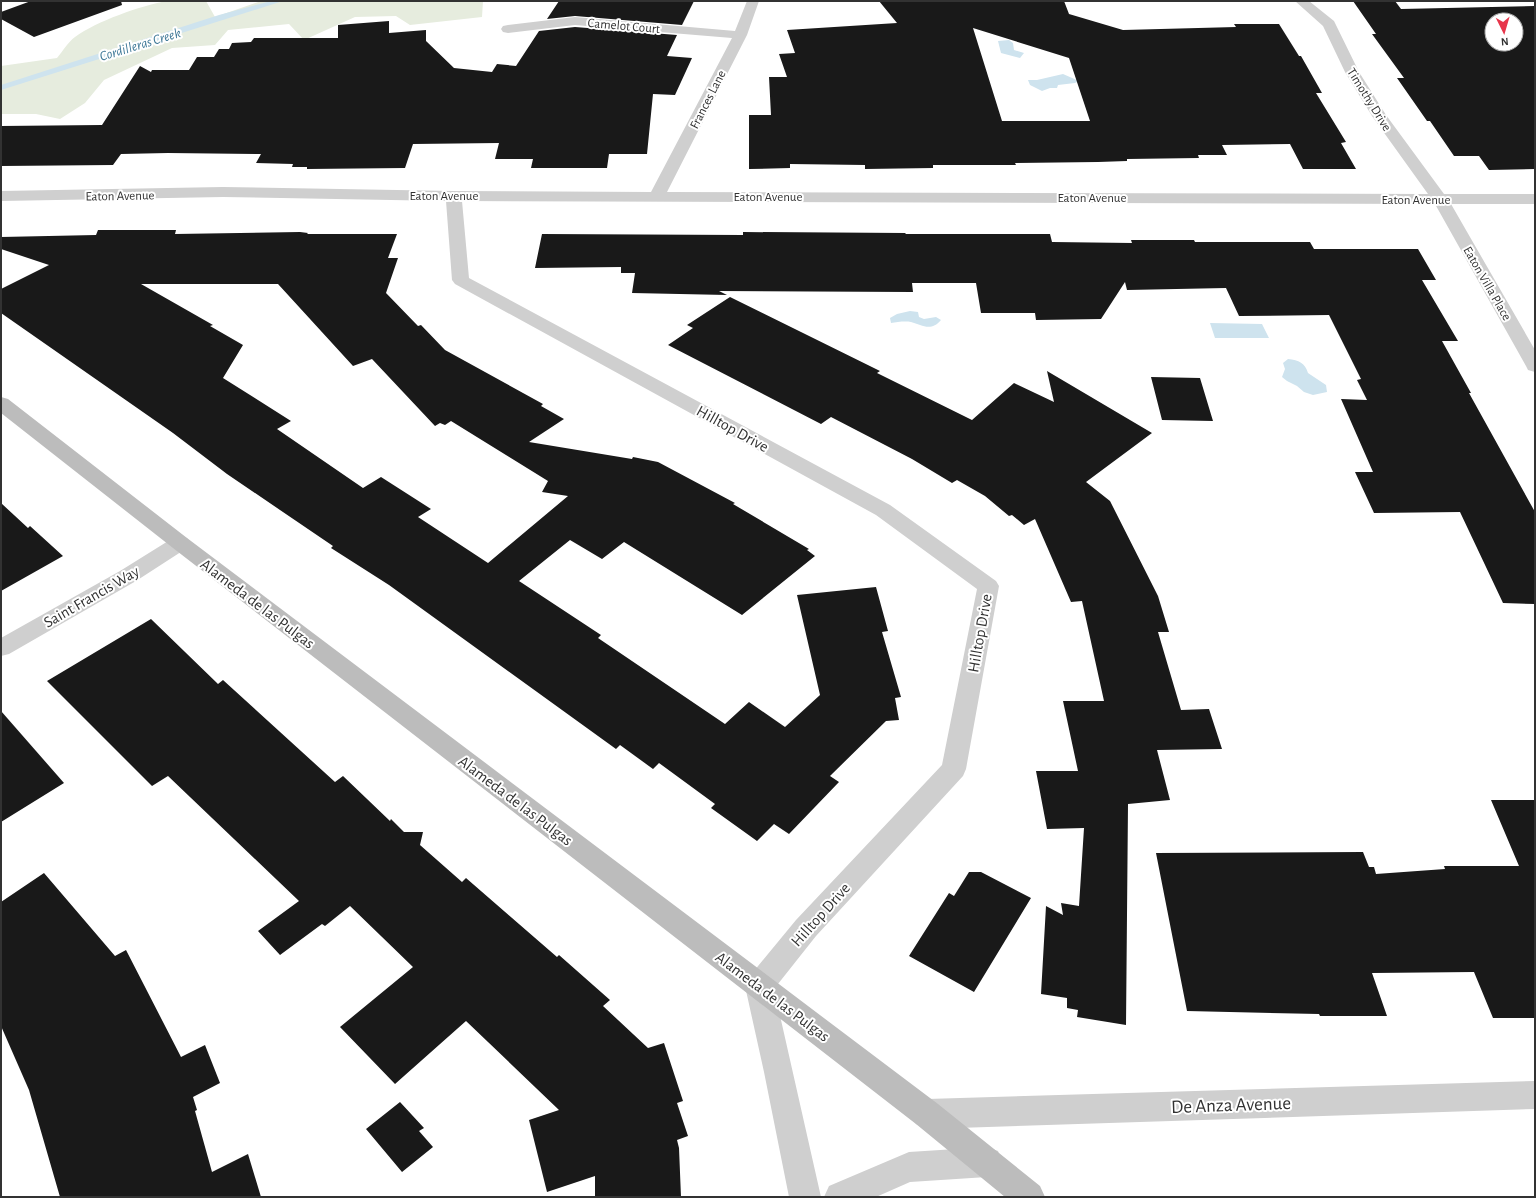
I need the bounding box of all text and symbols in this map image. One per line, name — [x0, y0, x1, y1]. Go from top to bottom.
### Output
north arrow — [1484, 12, 1524, 52]
street label: Camelot Court — [587, 17, 661, 36]
water label: Cordilleras Creek — [98, 26, 183, 64]
text: N — [1501, 36, 1509, 47]
street label: Timothy Drive — [1344, 66, 1393, 134]
street label: Frances Lane — [688, 68, 729, 131]
street label: Eaton Avenue — [85, 189, 155, 204]
street label: Eaton Avenue — [410, 190, 478, 203]
street label: Eaton Avenue — [734, 191, 802, 204]
street label: Eaton Avenue — [1058, 192, 1126, 205]
street label: Eaton Avenue — [1382, 194, 1450, 207]
street label: Eaton Villa Place — [1460, 245, 1513, 323]
street label: Hilltop Drive — [694, 403, 771, 455]
street label: Alameda de las Pulgas — [197, 556, 317, 652]
street label: Saint Francis Way — [41, 563, 143, 632]
street label: Hilltop Drive — [965, 593, 995, 674]
street label: Alameda de las Pulgas — [455, 753, 575, 849]
street label: Hilltop Drive — [788, 880, 853, 950]
street label: Alameda de las Pulgas — [712, 949, 832, 1045]
street label: De Anza Avenue — [1171, 1094, 1291, 1117]

